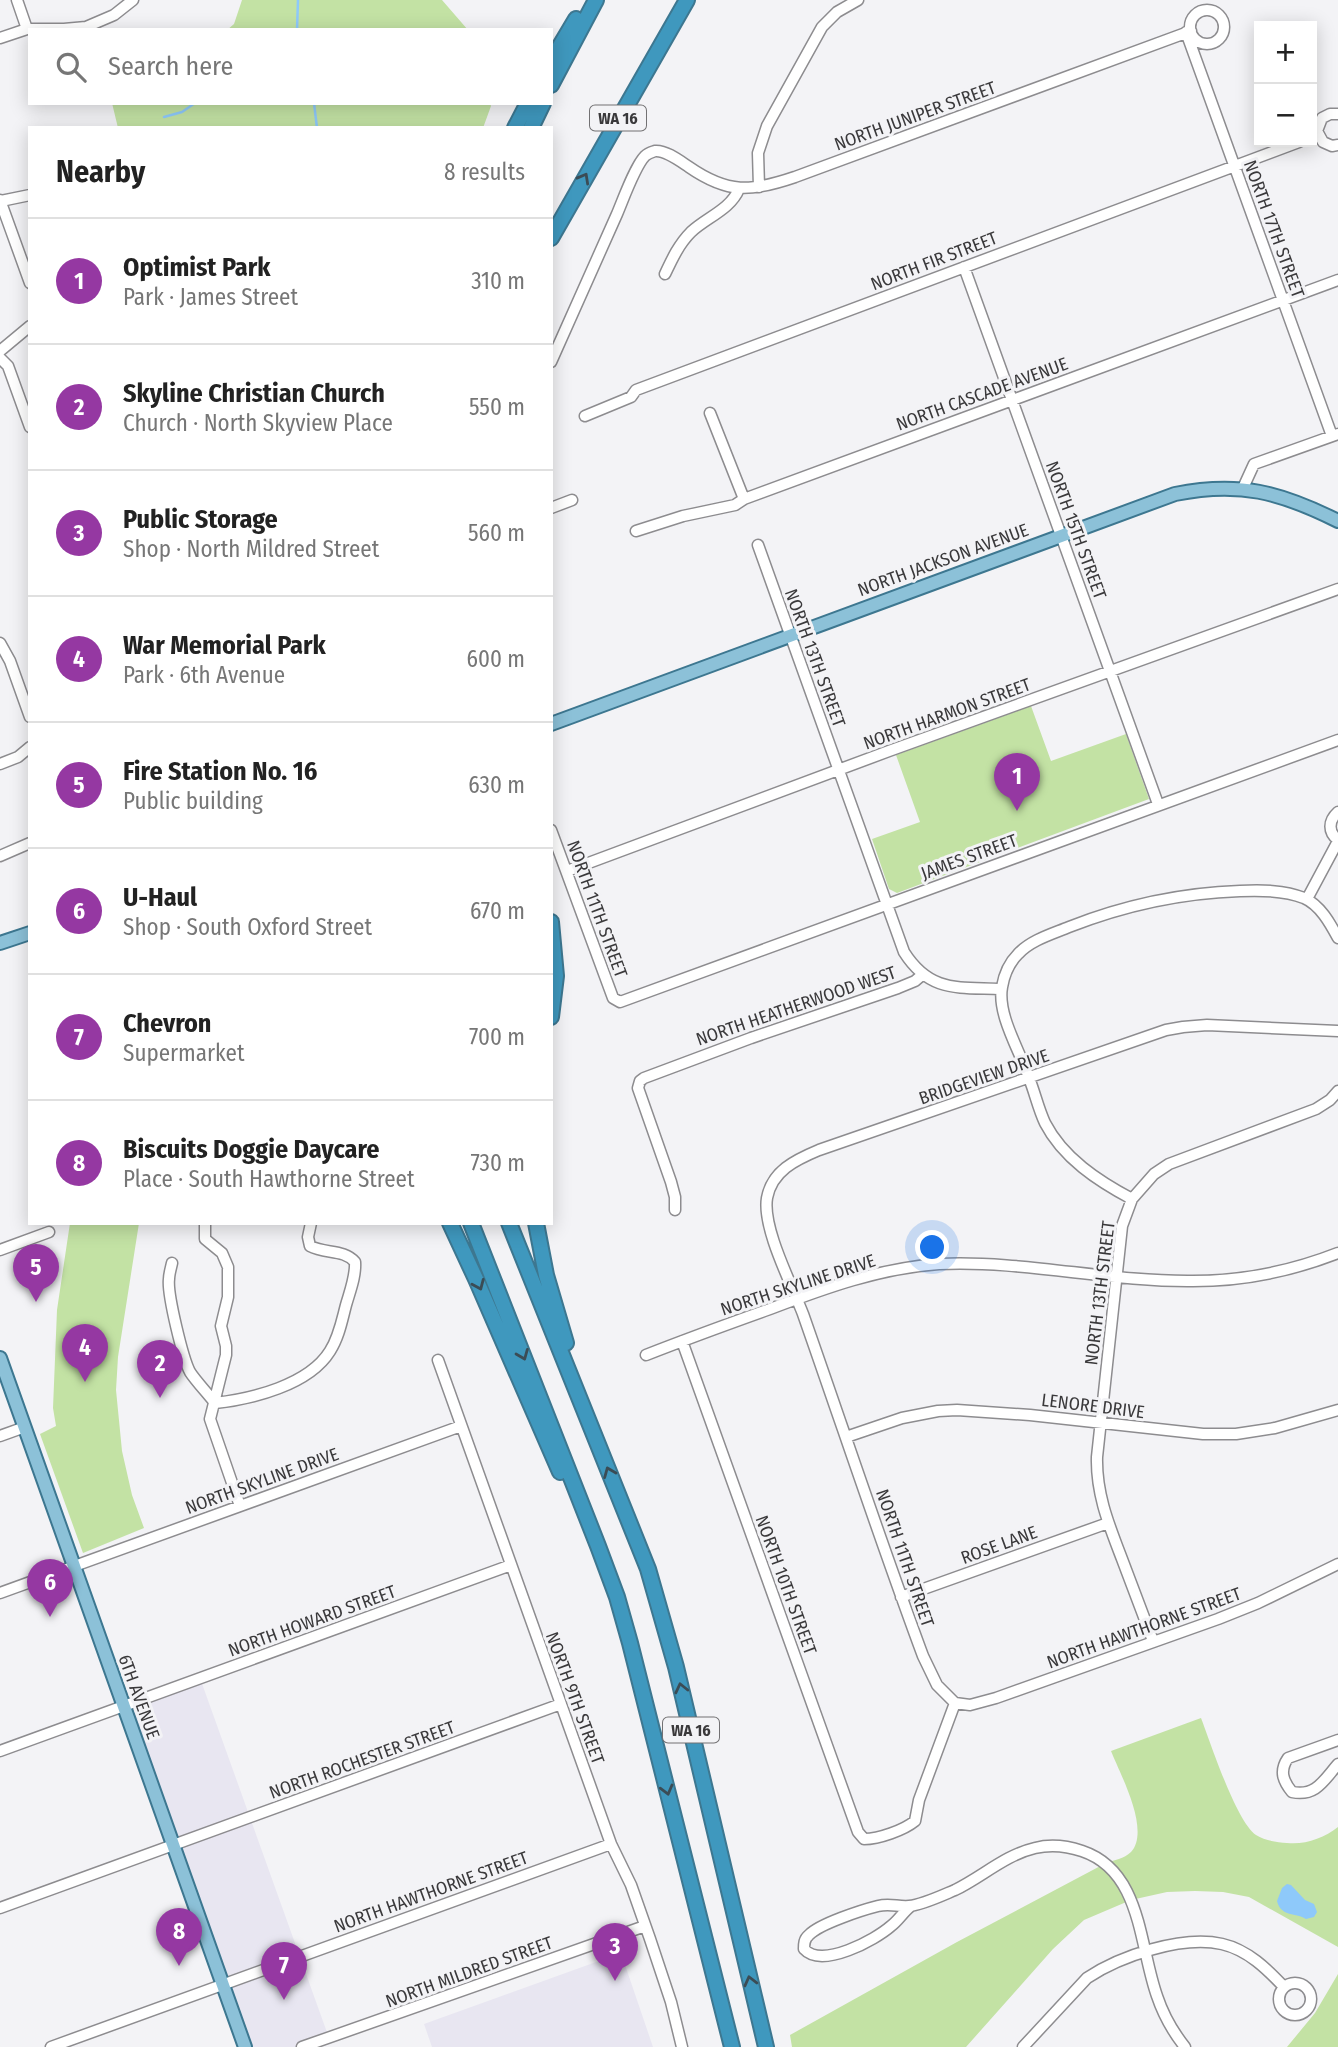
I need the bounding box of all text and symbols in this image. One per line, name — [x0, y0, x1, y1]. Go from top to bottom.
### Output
map controls — [1254, 21, 1317, 147]
button: + — [1254, 21, 1317, 84]
search box — [28, 28, 553, 105]
icon: search — [52, 48, 90, 86]
text: Search here — [108, 51, 233, 82]
street label: NORTH JUNIPER STREET — [831, 76, 999, 155]
button: − — [1254, 84, 1317, 147]
road number: WA 16 — [590, 106, 646, 130]
text: Nearby — [56, 154, 145, 190]
street label: NORTH 17TH STREET — [1239, 157, 1309, 301]
text: 8 results — [444, 158, 525, 186]
one-way arrow — [576, 173, 590, 185]
street label: NORTH FIR STREET — [868, 227, 1001, 295]
text: Optimist Park — [123, 252, 271, 283]
text: 1 — [74, 267, 84, 295]
text: 310 m — [471, 267, 525, 295]
text: Park · James Street — [123, 283, 298, 311]
street label: NORTH CASCADE AVENUE — [893, 353, 1071, 435]
text: Skyline Christian Church — [123, 378, 385, 409]
text: 2 — [74, 393, 84, 421]
text: 550 m — [469, 393, 525, 421]
text: Church · North Skyview Place — [123, 409, 393, 437]
street label: NORTH 15TH STREET — [1041, 458, 1111, 603]
text: Public Storage — [123, 504, 278, 535]
text: 3 — [74, 519, 84, 547]
text: 560 m — [468, 519, 525, 547]
street label: NORTH JACKSON AVENUE — [855, 519, 1031, 601]
text: Shop · North Mildred Street — [123, 535, 379, 563]
street label: NORTH 13TH STREET — [780, 586, 850, 731]
text: War Memorial Park — [123, 630, 326, 661]
text: 4 — [73, 645, 85, 673]
text: 600 m — [467, 645, 525, 673]
text: Park · 6th Avenue — [123, 661, 285, 689]
street label: NORTH HARMON STREET — [860, 673, 1034, 754]
pin: 1 — [994, 753, 1040, 811]
text: Fire Station No. 16 — [123, 756, 317, 787]
text: 5 — [73, 771, 85, 799]
text: 630 m — [468, 771, 525, 799]
text: Public building — [123, 787, 263, 815]
street label: JAMES STREET — [918, 829, 1021, 885]
street label: NORTH 11TH STREET — [562, 837, 632, 981]
text: U-Haul — [123, 882, 197, 913]
text: 6 — [73, 897, 85, 925]
text: 670 m — [470, 897, 525, 925]
text: Shop · South Oxford Street — [123, 913, 372, 941]
street label: NORTH HEATHERWOOD WEST — [693, 961, 899, 1051]
text: Chevron — [123, 1008, 211, 1039]
text: 7 — [74, 1023, 84, 1051]
text: 700 m — [469, 1023, 525, 1051]
text: Supermarket — [123, 1039, 244, 1067]
street label: BRIDGEVIEW DRIVE — [916, 1044, 1052, 1110]
text: Biscuits Doggie Daycare — [123, 1134, 379, 1165]
text: 8 — [73, 1149, 85, 1177]
text: 730 m — [470, 1149, 525, 1177]
text: Place · South Hawthorne Street — [123, 1165, 414, 1193]
street label: NORTH 13TH STREET — [1080, 1219, 1120, 1366]
your location — [915, 1230, 949, 1264]
pin: 5 — [13, 1244, 59, 1302]
street label: NORTH SKYLINE DRIVE — [718, 1250, 878, 1320]
one-way arrow — [471, 1278, 485, 1290]
pin: 4 — [62, 1324, 108, 1382]
pin: 2 — [137, 1340, 183, 1398]
one-way arrow — [515, 1348, 529, 1360]
street label: LENORE DRIVE — [1040, 1389, 1146, 1423]
street label: NORTH SKYLINE DRIVE — [182, 1443, 342, 1519]
one-way arrow — [604, 1467, 618, 1479]
street label: NORTH 11TH STREET — [871, 1486, 939, 1630]
street label: NORTH 10TH STREET — [751, 1512, 822, 1658]
street label: ROSE LANE — [958, 1521, 1040, 1569]
pin: 6 — [27, 1559, 73, 1617]
street label: NORTH HOWARD STREET — [225, 1580, 399, 1662]
street label: NORTH HAWTHORNE STREET — [1044, 1582, 1245, 1673]
street label: NORTH 9TH STREET — [541, 1629, 609, 1768]
street label: 6TH AVENUE — [114, 1652, 164, 1742]
one-way arrow — [675, 1682, 689, 1694]
street label: NORTH ROCHESTER STREET — [266, 1716, 458, 1804]
road number: WA 16 — [663, 1718, 719, 1742]
one-way arrow — [659, 1784, 673, 1796]
street label: NORTH HAWTHORNE STREET — [331, 1846, 532, 1937]
pin: 8 — [156, 1908, 202, 1966]
pin: 3 — [592, 1923, 638, 1981]
street label: NORTH MILDRED STREET — [383, 1931, 556, 2012]
pin: 7 — [261, 1942, 307, 2000]
one-way arrow — [744, 1975, 758, 1987]

